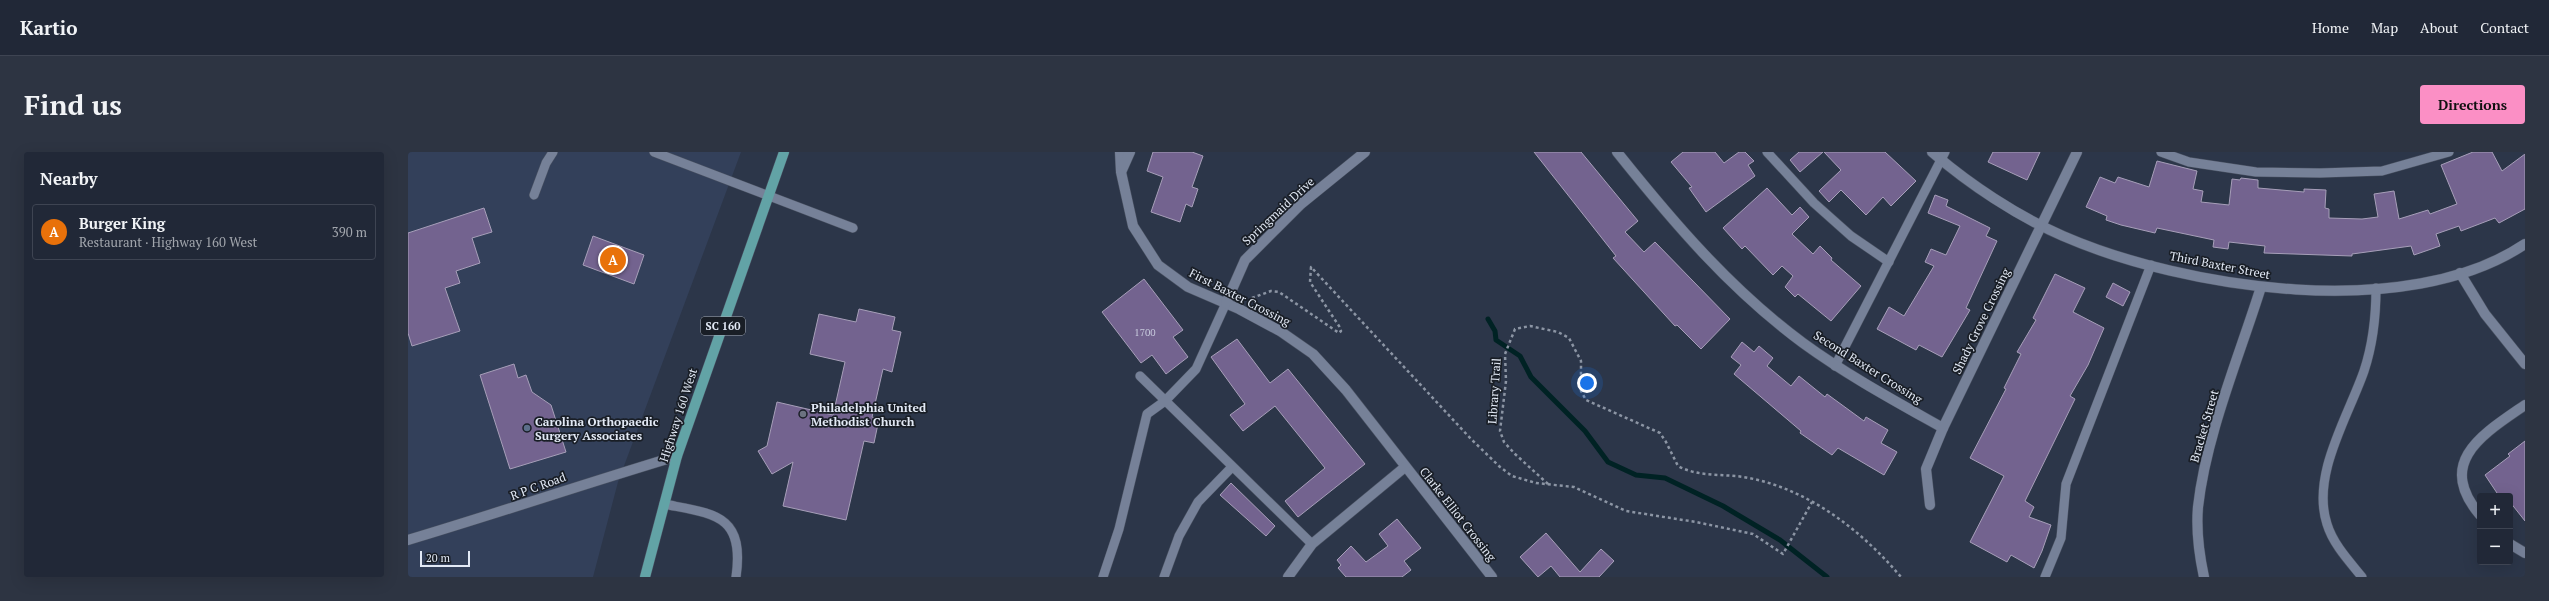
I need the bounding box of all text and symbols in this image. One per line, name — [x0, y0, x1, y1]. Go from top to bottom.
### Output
text: Kartio — [20, 15, 77, 40]
text: Home — [2312, 18, 2349, 37]
text: Map — [2371, 18, 2398, 37]
text: About — [2420, 18, 2458, 37]
text: Contact — [2480, 18, 2529, 37]
button: Directions — [2420, 85, 2525, 124]
text: Find us — [24, 86, 122, 123]
text: Nearby — [40, 167, 98, 190]
street label: Springmaid Drive — [1239, 174, 1317, 248]
text: Burger King — [79, 213, 165, 233]
text: A — [49, 223, 59, 241]
text: 390 m — [332, 223, 367, 241]
text: Restaurant · Highway 160 West — [79, 233, 257, 251]
pin: A — [600, 245, 626, 275]
street label: Third Baxter Street — [2169, 248, 2272, 282]
street label: First Baxter Crossing — [1187, 265, 1294, 329]
street label: Shady Grove Crossing — [1949, 265, 2013, 376]
road number: SC 160 — [701, 317, 745, 335]
house number: 1700 — [1134, 326, 1156, 339]
street label: Second Baxter Crossing — [1811, 327, 1926, 407]
street label: Library Trail — [1484, 357, 1504, 425]
street label: Highway 160 West — [656, 366, 700, 464]
your location — [1577, 373, 1597, 393]
street label: Bracket Street — [2186, 387, 2222, 464]
place label: Philadelphia United Methodist Church — [811, 400, 927, 429]
marker: Philadelphia United Methodist Church — [798, 409, 808, 419]
place label: Carolina Orthopaedic Surgery Associates — [535, 414, 659, 443]
marker: Carolina Orthopaedic Surgery Associates — [522, 423, 532, 433]
street label: Clarke Elliot Crossing — [1417, 464, 1500, 565]
street label: R P C Road — [508, 469, 568, 503]
map controls — [2477, 493, 2513, 565]
button: + — [2477, 493, 2513, 529]
button: − — [2477, 529, 2513, 565]
scale bar — [420, 549, 470, 568]
text: 20 m — [426, 551, 450, 565]

